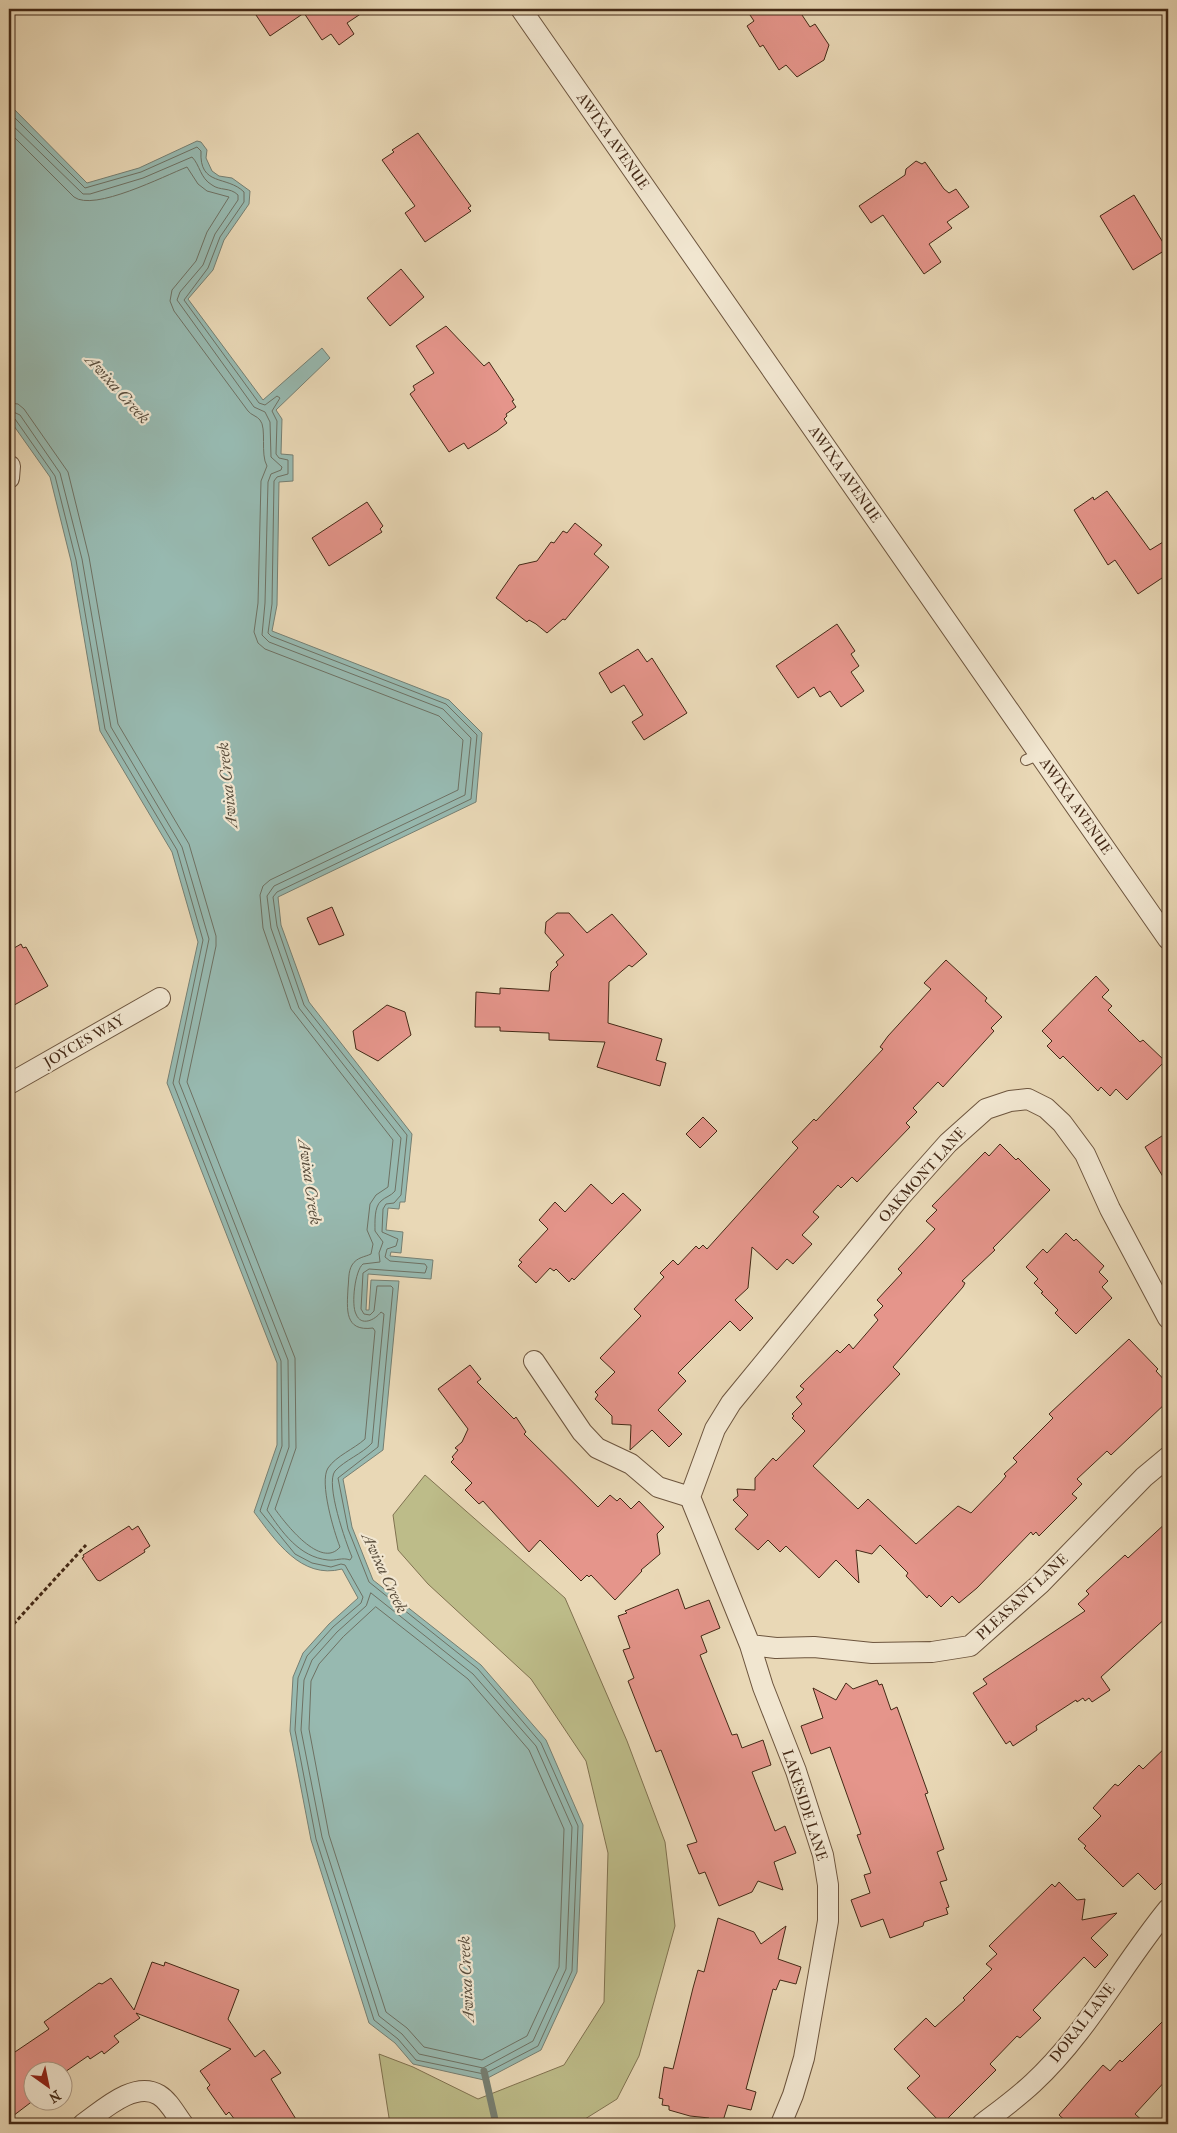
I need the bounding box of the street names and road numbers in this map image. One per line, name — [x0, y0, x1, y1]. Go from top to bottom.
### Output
street label: AWIXA AVENUE — [572, 88, 653, 193]
street label: AWIXA AVENUE — [804, 421, 885, 526]
street label: AWIXA AVENUE — [1035, 753, 1116, 858]
street label: JOYCES WAY — [40, 1010, 128, 1072]
street label: OAKMONT LANE — [875, 1124, 969, 1226]
street label: PLEASANT LANE — [972, 1550, 1072, 1644]
street label: LAKESIDE LANE — [779, 1747, 831, 1863]
street label: DORAL LANE — [1045, 1980, 1119, 2066]

